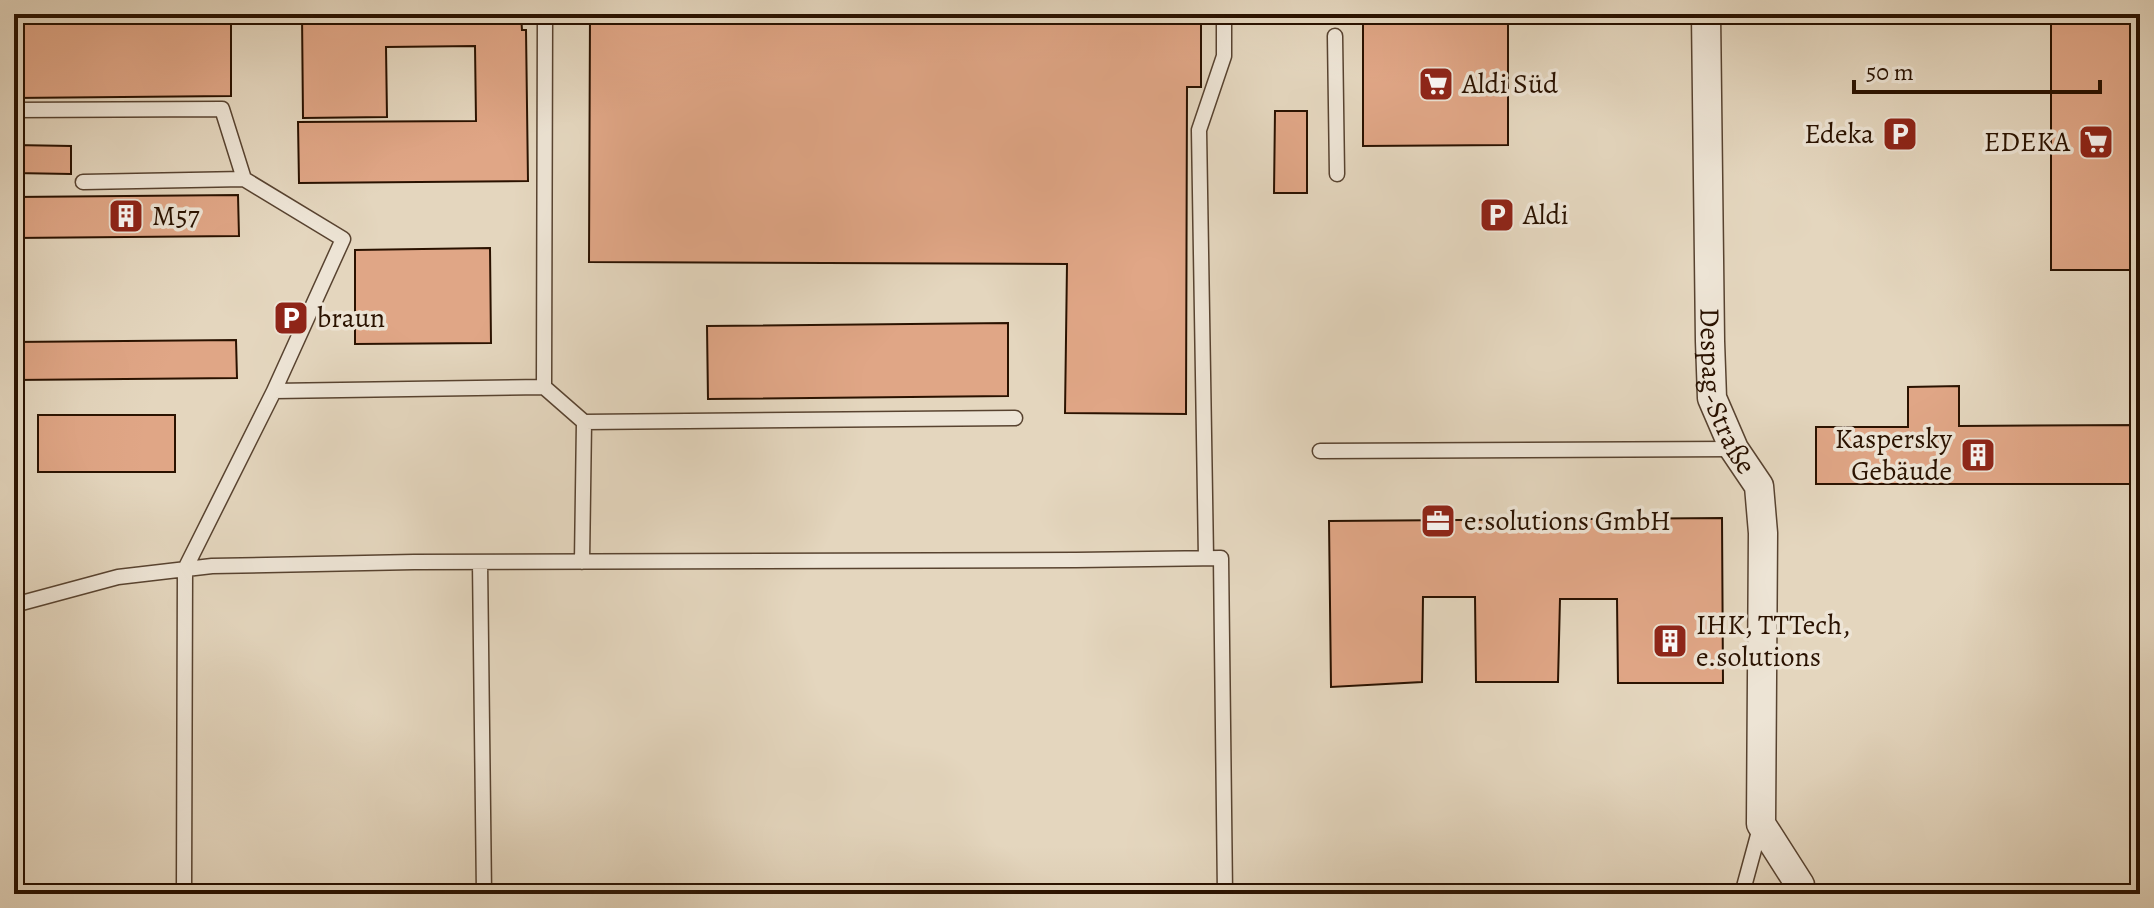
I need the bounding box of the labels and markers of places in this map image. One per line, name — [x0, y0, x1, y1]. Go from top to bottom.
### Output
supermarket icon: Aldi Süd — [1417, 65, 1455, 103]
place label: Aldi Süd — [1461, 65, 1559, 103]
place label: Edeka — [1804, 115, 1874, 153]
parking icon: Edeka — [1881, 115, 1919, 153]
place label: EDEKA — [1984, 123, 2071, 161]
supermarket icon: EDEKA — [2077, 123, 2115, 161]
parking icon: Aldi — [1478, 196, 1516, 234]
place label: Aldi — [1522, 196, 1569, 234]
building icon: M57 — [107, 197, 145, 235]
place label: M57 — [152, 197, 200, 235]
parking icon: braun — [272, 299, 310, 337]
place label: braun — [317, 299, 385, 337]
place label: Kaspersky Gebäude — [1835, 420, 1953, 490]
building icon: Kaspersky Gebäude — [1959, 436, 1997, 474]
office icon: e.solutions GmbH — [1419, 502, 1457, 540]
place label: e.solutions GmbH — [1464, 502, 1671, 540]
place label: IHK, TTTech, e.solutions — [1696, 606, 1850, 676]
building icon: IHK, TTTech, e.solutions — [1651, 622, 1689, 660]

